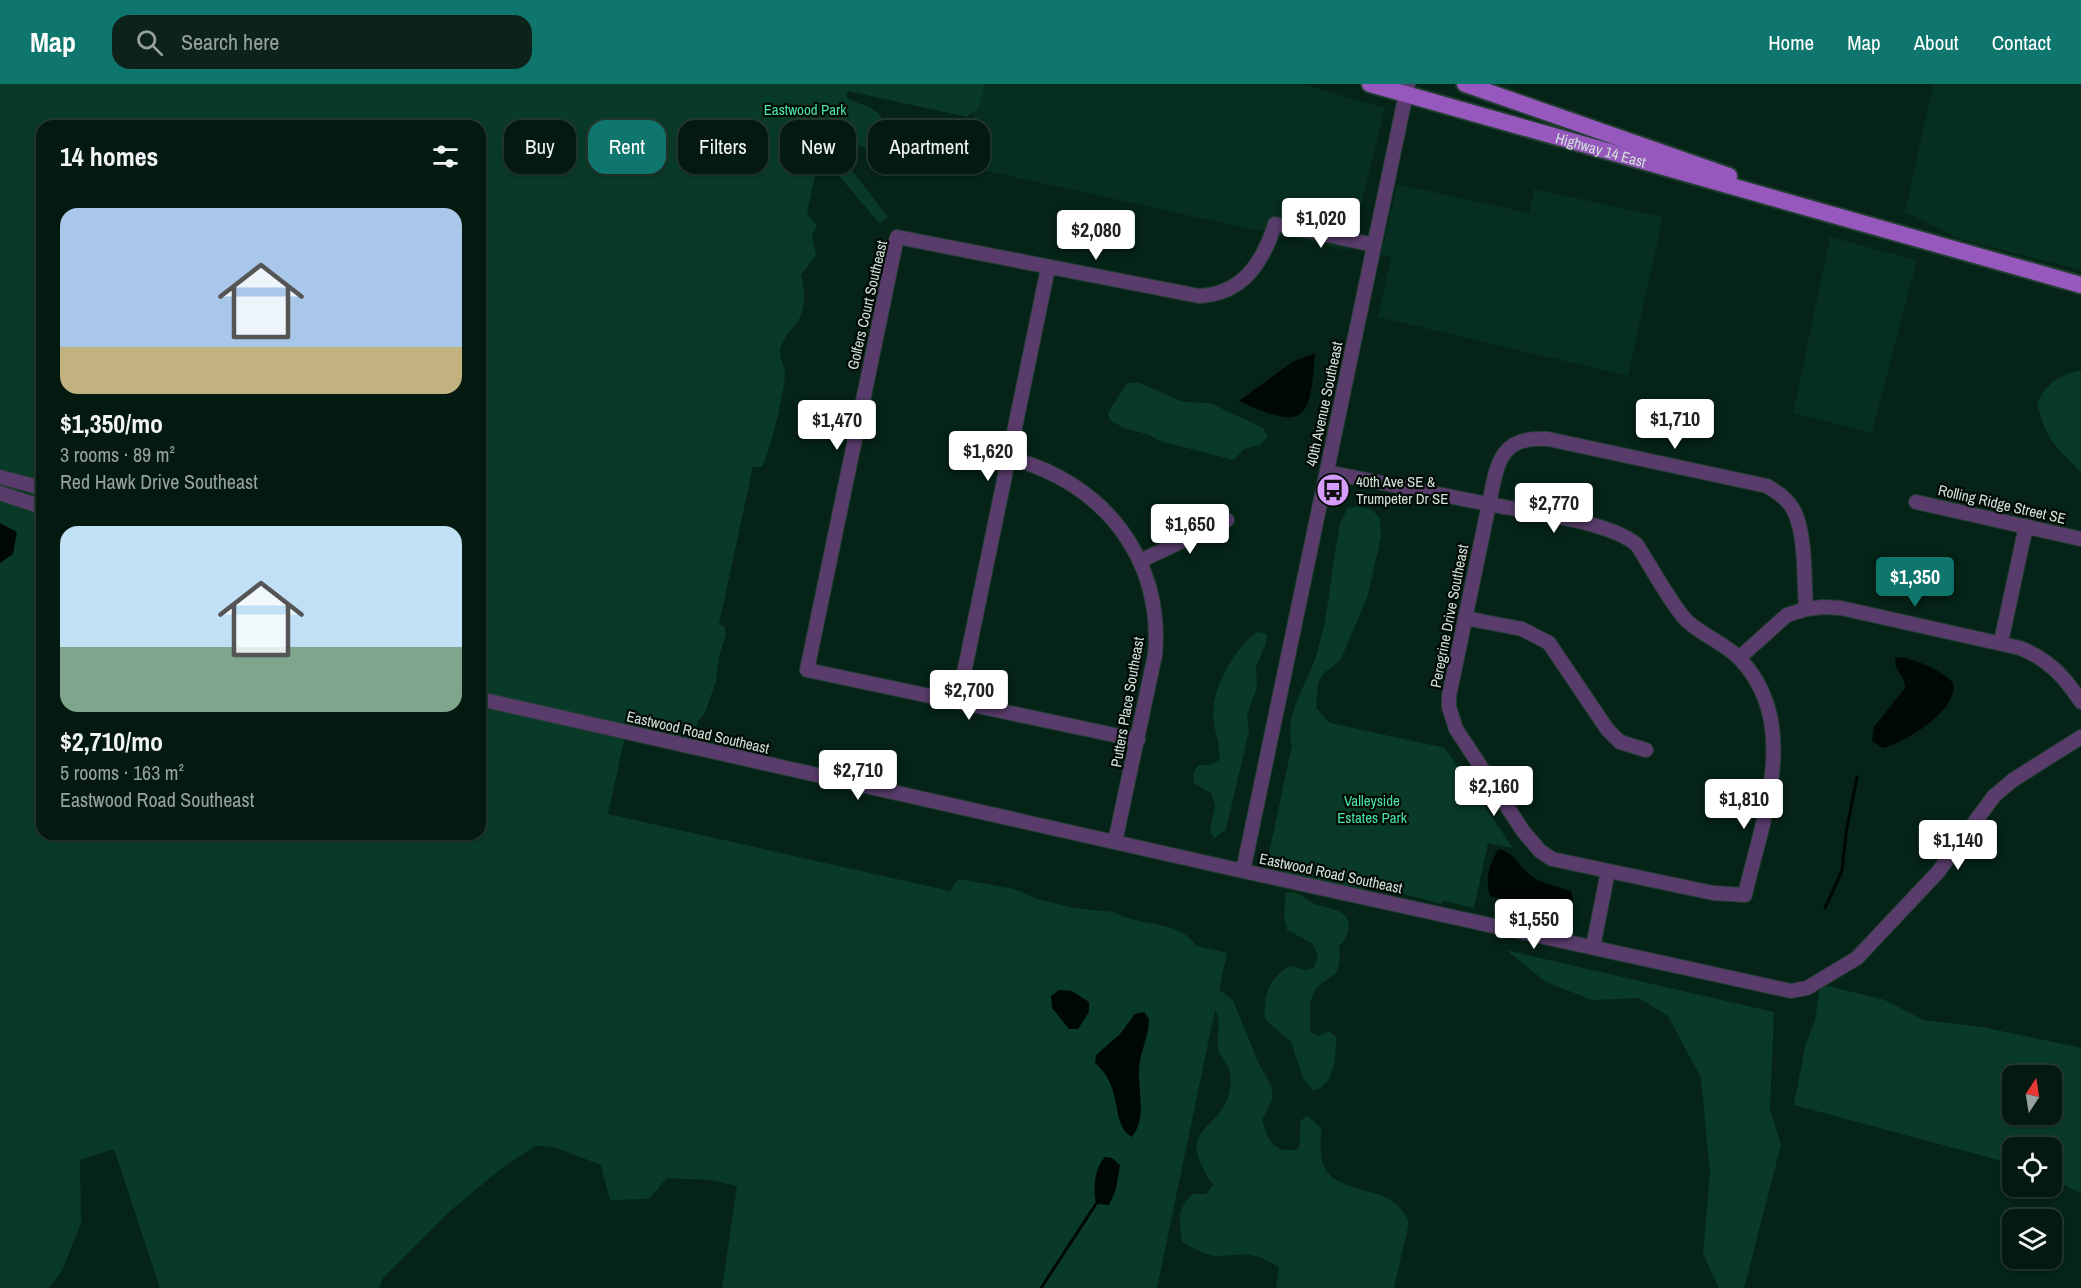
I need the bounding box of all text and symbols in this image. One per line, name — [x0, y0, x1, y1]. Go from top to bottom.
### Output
search box — [112, 15, 532, 69]
text: Map — [30, 23, 76, 61]
icon: search — [133, 26, 166, 59]
text: Search here — [181, 27, 279, 57]
text: Home — [1768, 28, 1814, 57]
text: Map — [1847, 28, 1881, 57]
text: About — [1914, 28, 1959, 57]
text: Contact — [1992, 28, 2051, 57]
park label: Eastwood Park — [764, 99, 847, 120]
chip: Buy — [504, 120, 576, 174]
chip: Rent — [588, 120, 666, 174]
chip: Filters — [678, 120, 768, 174]
chip: New — [780, 120, 856, 174]
chip: Apartment — [868, 120, 990, 174]
street label: Highway 14 East — [1553, 127, 1649, 172]
text: 14 homes — [60, 139, 158, 174]
icon: filters — [429, 140, 462, 173]
pin: $1,020 — [1272, 198, 1370, 249]
text: $1,020 — [1296, 204, 1346, 231]
pin: $2,080 — [1047, 210, 1145, 261]
text: $2,080 — [1071, 216, 1121, 243]
street label: Golfers Court Southeast — [842, 238, 892, 372]
icon: home — [207, 247, 315, 355]
street label: 40th Avenue Southeast — [1301, 339, 1348, 468]
pin: $1,710 — [1626, 399, 1724, 450]
pin: $1,470 — [788, 400, 886, 451]
text: $1,710 — [1650, 405, 1700, 432]
text: $1,350/mo — [60, 406, 163, 441]
text: $1,470 — [812, 406, 862, 433]
pin: $1,620 — [939, 431, 1037, 482]
text: $1,620 — [963, 437, 1013, 464]
text: 3 rooms · 89 m² — [60, 441, 175, 468]
text: Red Hawk Drive Southeast — [60, 468, 258, 495]
place label: 40th Ave SE & Trumpeter Dr SE — [1356, 471, 1449, 509]
bus stop icon: 40th Ave SE & Trumpeter Dr SE — [1315, 472, 1351, 508]
street label: Rolling Ridge Street SE — [1936, 479, 2068, 529]
pin: $2,770 — [1505, 483, 1603, 534]
text: $2,770 — [1529, 489, 1579, 516]
pin: $1,650 — [1141, 504, 1239, 555]
text: $1,650 — [1165, 510, 1215, 537]
street label: Peregrine Drive Southeast — [1425, 542, 1473, 689]
pin: $1,350 — [1866, 557, 1964, 608]
text: $1,350 — [1890, 563, 1940, 590]
icon: home — [207, 565, 315, 673]
street label: Putters Place Southeast — [1105, 635, 1149, 769]
pin: $2,700 — [920, 670, 1018, 721]
text: $2,700 — [944, 676, 994, 703]
street label: Eastwood Road Southeast — [625, 705, 772, 759]
text: $2,710/mo — [60, 724, 163, 759]
pin: $2,710 — [809, 750, 907, 801]
text: $2,710 — [833, 756, 883, 783]
text: 5 rooms · 163 m² — [60, 759, 184, 786]
pin: $2,160 — [1445, 766, 1543, 817]
text: $2,160 — [1469, 772, 1519, 799]
pin: $1,810 — [1695, 779, 1793, 830]
text: $1,810 — [1719, 785, 1769, 812]
text: Eastwood Road Southeast — [60, 786, 254, 813]
park label: Valleyside Estates Park — [1337, 790, 1408, 828]
pin: $1,140 — [1909, 820, 2007, 871]
text: $1,140 — [1933, 826, 1983, 853]
street label: Eastwood Road Southeast — [1258, 848, 1405, 899]
pin: $1,550 — [1485, 899, 1583, 950]
text: $1,550 — [1509, 905, 1559, 932]
north arrow — [2002, 1065, 2062, 1125]
map controls — [2002, 1065, 2062, 1269]
button: locate — [2002, 1137, 2062, 1197]
button: layers — [2002, 1209, 2062, 1269]

